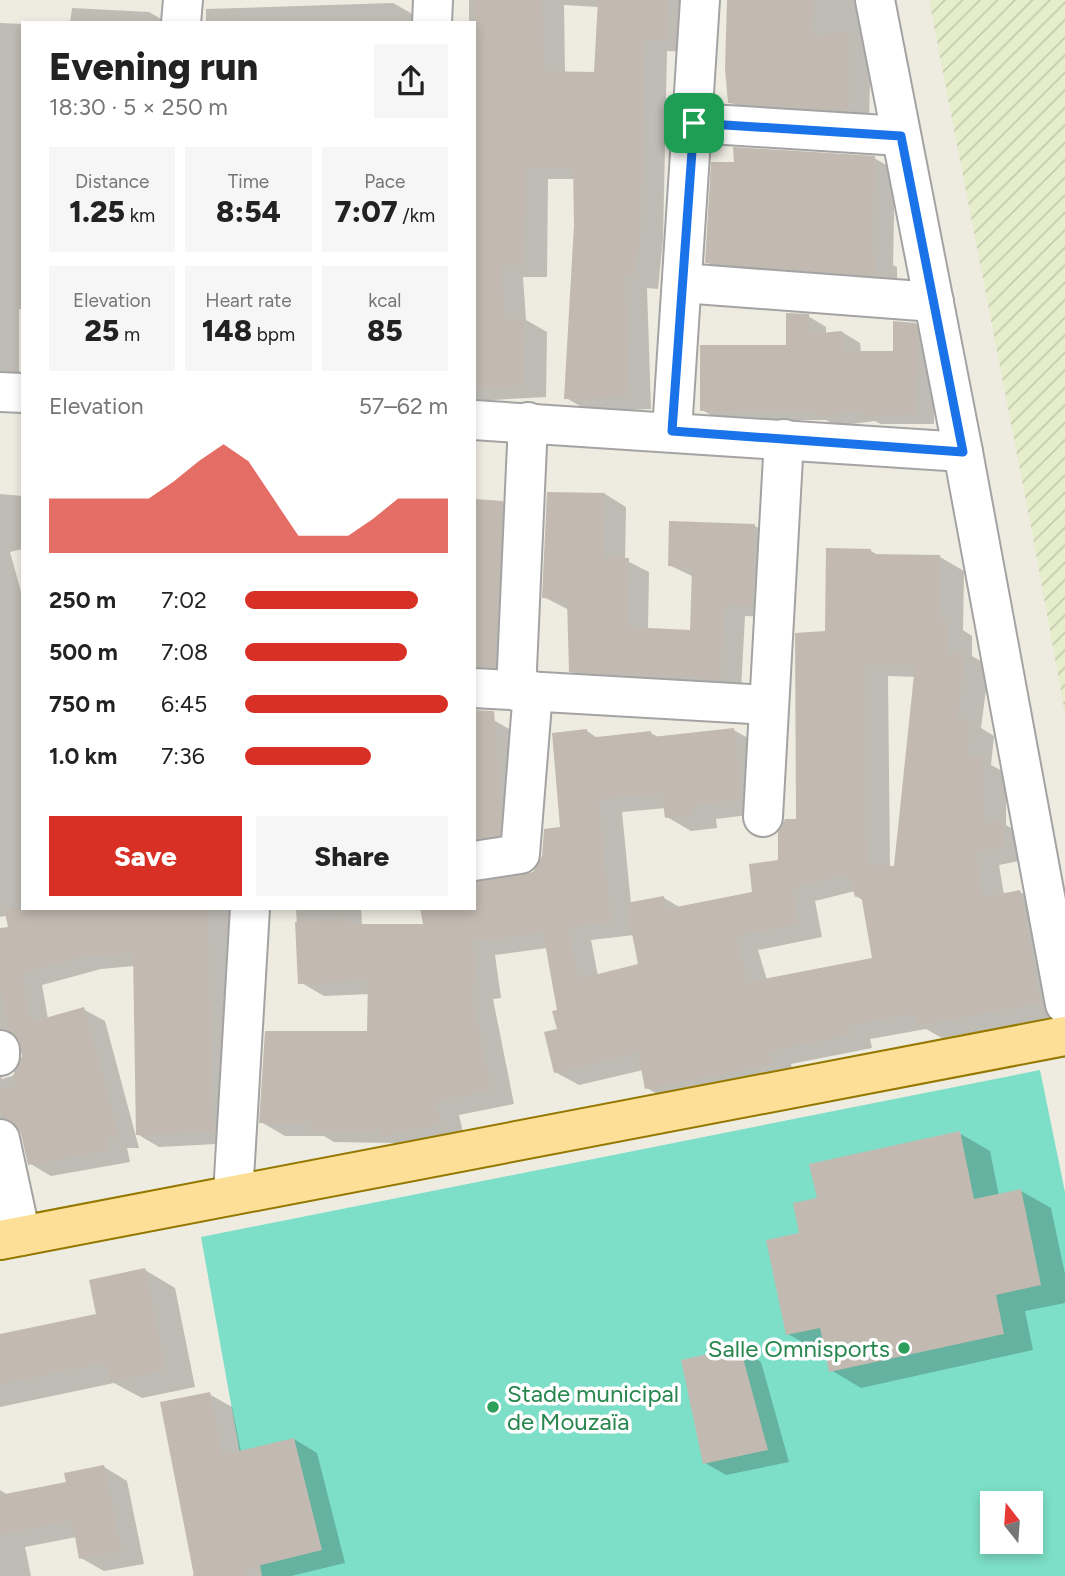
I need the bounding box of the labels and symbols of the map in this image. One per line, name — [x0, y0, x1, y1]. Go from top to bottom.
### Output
pin — [664, 93, 724, 153]
place label: Salle Omnisports — [708, 1334, 890, 1363]
marker: Salle Omnisports — [896, 1340, 912, 1356]
place label: Stade municipal de Mouzaïa — [507, 1379, 679, 1436]
marker: Stade municipal de Mouzaïa — [485, 1399, 501, 1415]
north arrow — [980, 1491, 1043, 1554]

